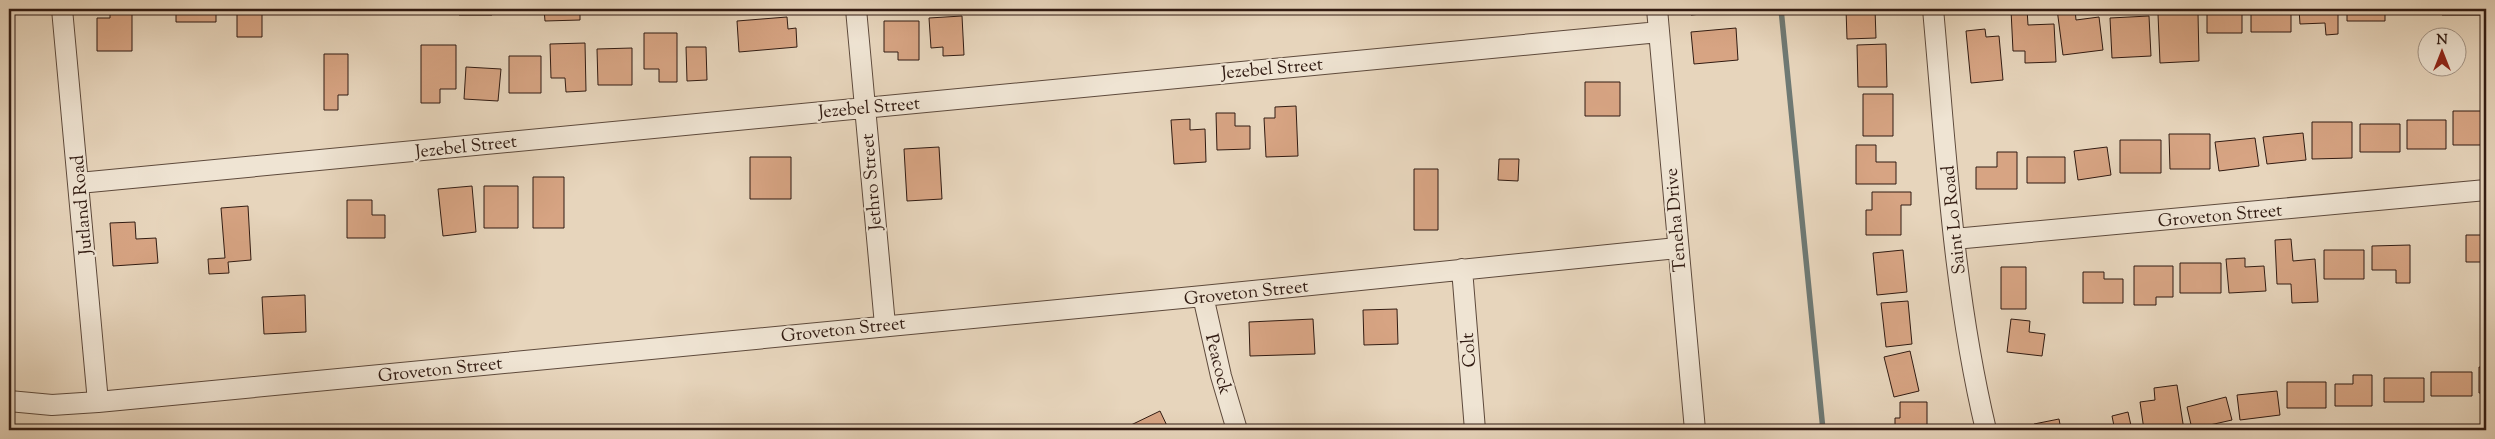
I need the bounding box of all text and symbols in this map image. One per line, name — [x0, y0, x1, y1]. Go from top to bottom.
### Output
north arrow — [2418, 28, 2468, 78]
text: N — [2436, 31, 2448, 51]
street label: Jezebel Street — [1219, 53, 1324, 87]
street label: Jezebel Street — [816, 92, 921, 126]
street label: Jezebel Street — [413, 130, 518, 166]
street label: Jethro Street — [856, 132, 890, 232]
street label: Jutland Road — [66, 154, 100, 257]
street label: Saint Lo Road — [1936, 164, 1974, 276]
street label: Teneha Drive — [1659, 167, 1694, 273]
street label: Groveton Street — [2157, 199, 2284, 235]
street label: Groveton Street — [1183, 275, 1310, 313]
street label: Groveton Street — [780, 312, 907, 350]
street label: Peacock — [1197, 331, 1237, 398]
street label: Colt — [1456, 332, 1484, 368]
street label: Groveton Street — [377, 352, 504, 390]

